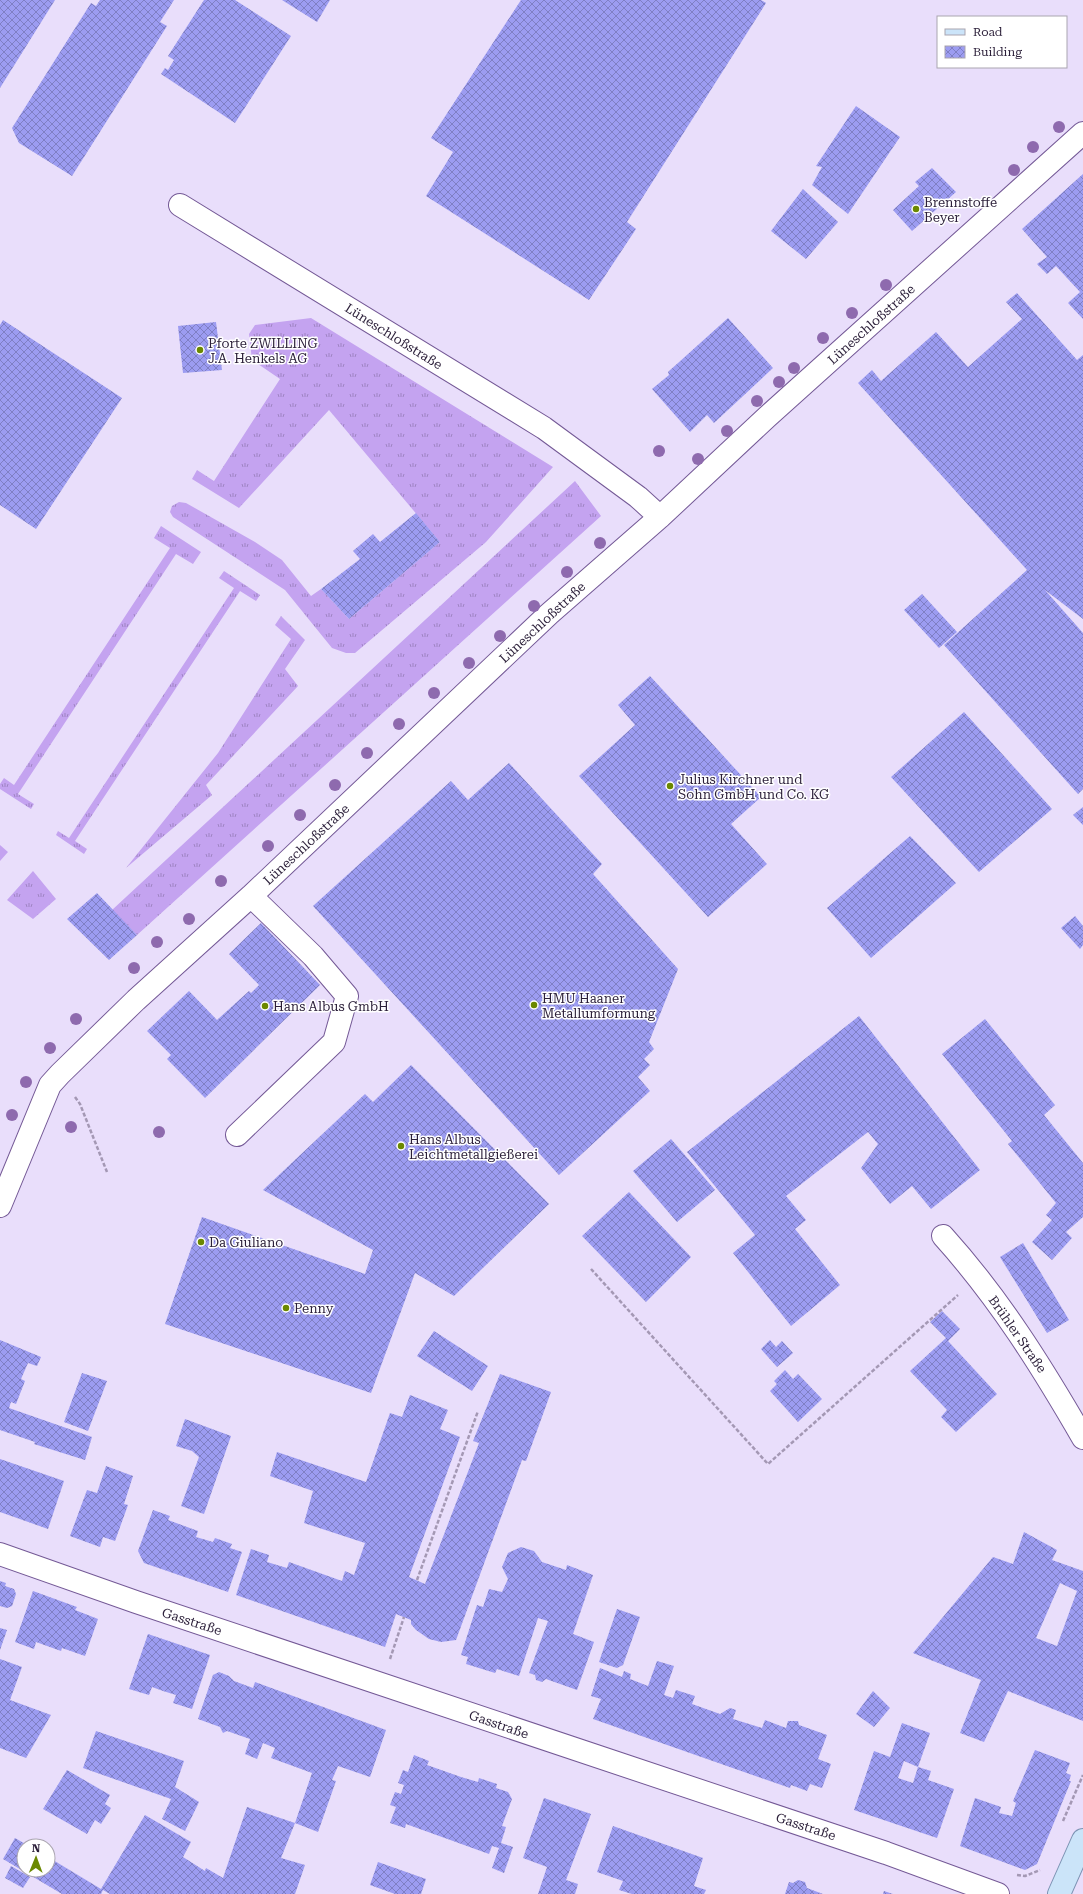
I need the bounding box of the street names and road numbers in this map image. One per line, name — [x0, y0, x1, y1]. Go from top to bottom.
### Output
street label: Lüneschloßstraße — [825, 281, 918, 367]
street label: Lüneschloßstraße — [342, 300, 445, 372]
street label: Lüneschloßstraße — [496, 579, 588, 666]
street label: Lüneschloßstraße — [260, 801, 352, 888]
street label: Brühler Straße — [985, 1293, 1050, 1376]
street label: Gasstraße — [160, 1605, 224, 1638]
street label: Gasstraße — [467, 1707, 531, 1742]
street label: Gasstraße — [774, 1810, 838, 1843]

